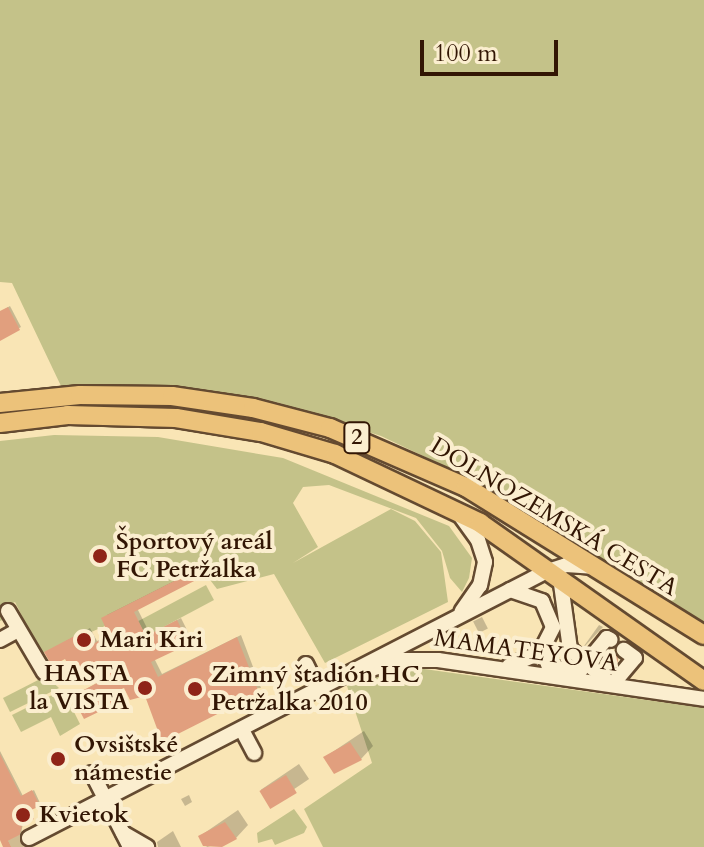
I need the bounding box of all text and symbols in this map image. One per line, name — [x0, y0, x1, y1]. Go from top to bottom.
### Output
scale bar — [424, 24, 562, 74]
text: 100 m — [434, 37, 498, 70]
road number: 2 — [343, 420, 371, 456]
street label: DOLNOZEMSKÁ CESTA — [425, 432, 683, 602]
place label: Športový areál FC Petržalka — [116, 528, 273, 584]
marker: Športový areál FC Petržalka — [91, 547, 109, 565]
street label: MAMATEYOVA — [432, 624, 620, 678]
place label: Mari Kiri — [100, 626, 203, 654]
marker: Mari Kiri — [75, 631, 93, 649]
place label: HASTA la VISTA — [30, 660, 129, 716]
place label: Zimný štadión HC Petržalka 2010 — [211, 661, 420, 717]
marker: HASTA la VISTA — [136, 679, 154, 697]
marker: Zimný štadión HC Petržalka 2010 — [186, 680, 204, 698]
place label: Ovsištské námestie — [74, 731, 178, 787]
marker: Ovsištské námestie — [49, 750, 67, 768]
place label: Kvietok — [39, 801, 129, 829]
marker: Kvietok — [14, 806, 32, 824]

